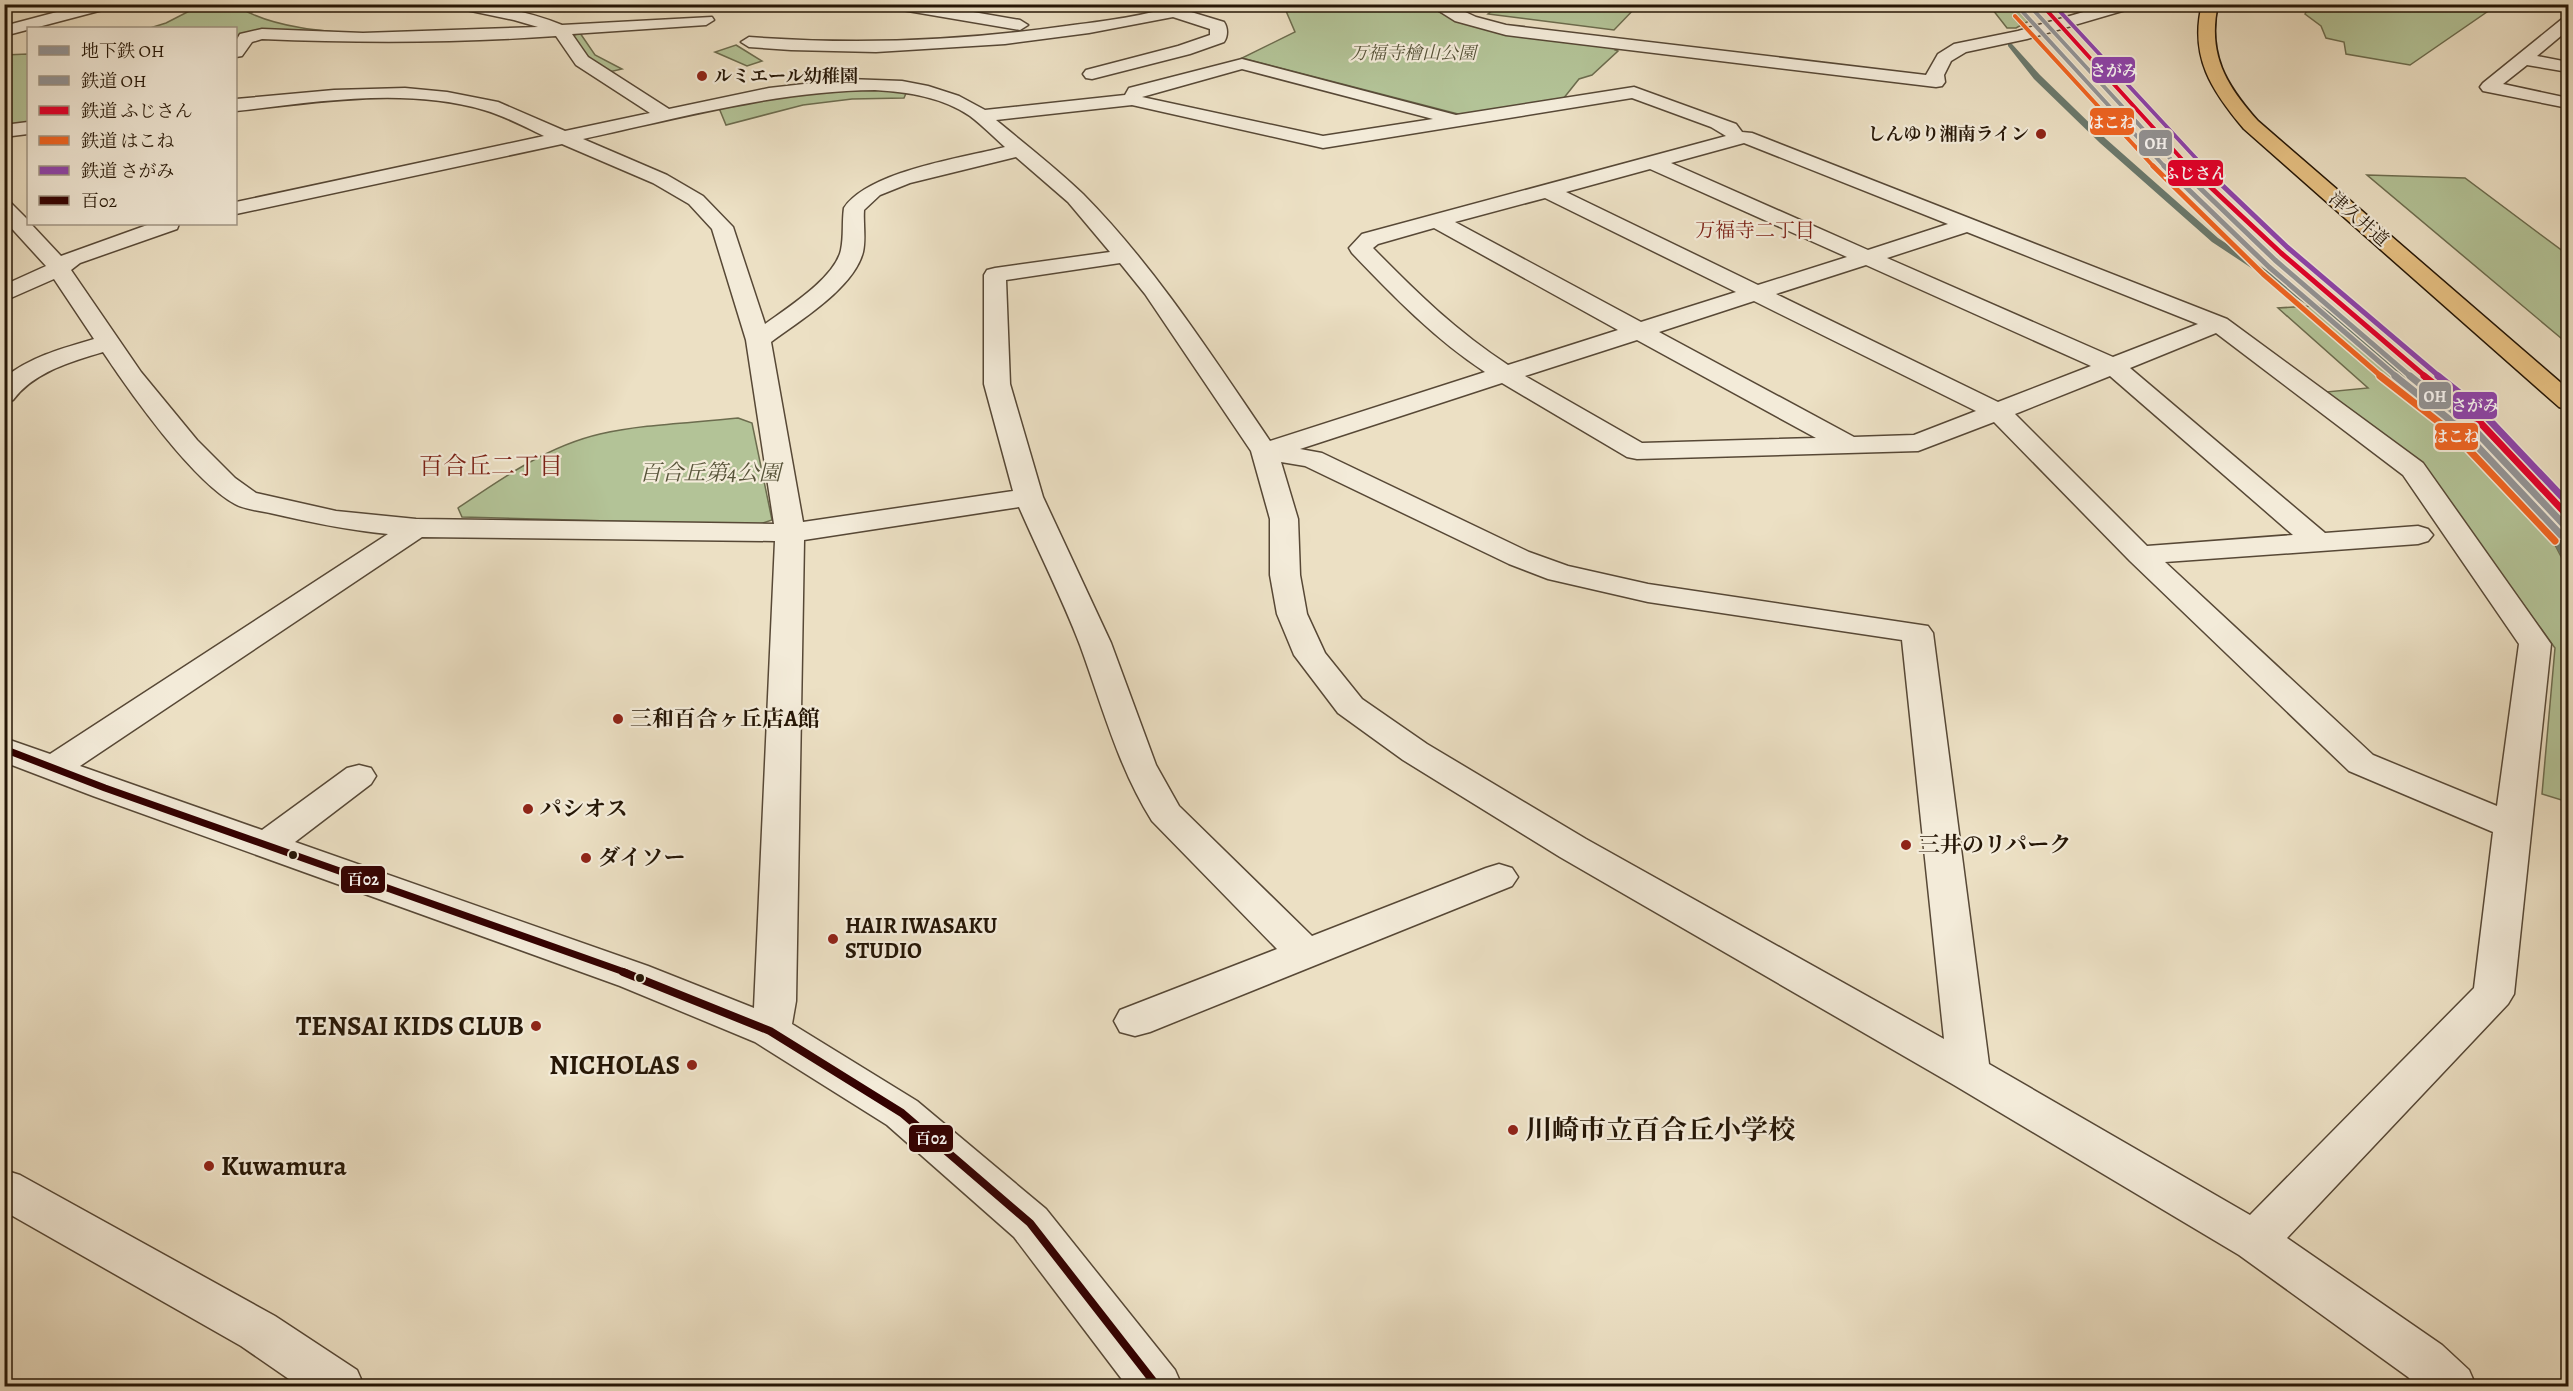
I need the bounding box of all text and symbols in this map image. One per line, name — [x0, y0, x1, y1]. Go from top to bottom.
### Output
legend — [27, 27, 237, 225]
text: 地下鉄 OH — [81, 39, 165, 63]
park label: 万福寺檜山公園 — [1350, 41, 1479, 65]
line badge: さがみ — [2091, 56, 2136, 84]
text: さがみ — [2090, 60, 2138, 82]
place label: ルミエール幼稚園 — [714, 64, 858, 88]
text: 鉄道 OH — [81, 69, 147, 93]
marker: ルミエール幼稚園 — [695, 69, 709, 83]
text: 鉄道 ふじさん — [81, 99, 193, 123]
line badge: はこね — [2089, 107, 2135, 136]
text: はこね — [2088, 112, 2136, 134]
place label: しんゆり湘南ライン — [1868, 122, 2029, 146]
marker: しんゆり湘南ライン — [2034, 127, 2048, 141]
text: 鉄道 はこね — [81, 129, 175, 153]
line badge: OH — [2138, 129, 2173, 157]
text: OH — [2145, 133, 2167, 155]
text: 鉄道 さがみ — [81, 159, 175, 183]
line badge: ふじさん — [2167, 159, 2224, 187]
text: ふじさん — [2163, 163, 2227, 185]
street label: 津久井道 — [2324, 186, 2394, 252]
text: 百02 — [81, 189, 118, 213]
district label: 万福寺二丁目 — [1695, 217, 1815, 244]
line badge: OH — [2418, 381, 2452, 410]
text: OH — [2424, 386, 2446, 408]
line badge: さがみ — [2452, 391, 2498, 420]
text: さがみ — [2451, 395, 2499, 417]
line badge: はこね — [2434, 422, 2479, 451]
text: はこね — [2432, 426, 2480, 448]
district label: 百合丘二丁目 — [419, 450, 563, 482]
park label: 百合丘第4公園 — [639, 458, 784, 488]
place label: 三和百合ヶ丘店A館 — [630, 704, 820, 734]
marker: 三和百合ヶ丘店A館 — [611, 712, 625, 726]
place label: パシオス — [540, 794, 628, 824]
marker: パシオス — [521, 802, 535, 816]
place label: 三井のリパーク — [1918, 830, 2071, 860]
marker: 三井のリパーク — [1899, 838, 1913, 852]
place label: ダイソー — [598, 843, 686, 873]
unlabelled marker — [287, 849, 299, 861]
marker: ダイソー — [579, 851, 593, 865]
line badge: 百02 — [340, 865, 386, 894]
text: 百02 — [347, 869, 379, 891]
place label: HAIR IWASAKU STUDIO — [845, 911, 998, 966]
marker: HAIR IWASAKU STUDIO — [826, 932, 840, 946]
unlabelled marker — [634, 972, 646, 984]
place label: TENSAI KIDS CLUB — [296, 1008, 524, 1044]
marker: TENSAI KIDS CLUB — [529, 1019, 543, 1033]
place label: NICHOLAS — [549, 1047, 680, 1083]
marker: NICHOLAS — [685, 1058, 699, 1072]
place label: 川崎市立百合丘小学校 — [1525, 1112, 1795, 1148]
marker: 川崎市立百合丘小学校 — [1506, 1123, 1520, 1137]
line badge: 百02 — [908, 1124, 954, 1153]
text: 百02 — [915, 1128, 947, 1150]
place label: Kuwamura — [221, 1148, 347, 1184]
marker: Kuwamura — [202, 1159, 216, 1173]

